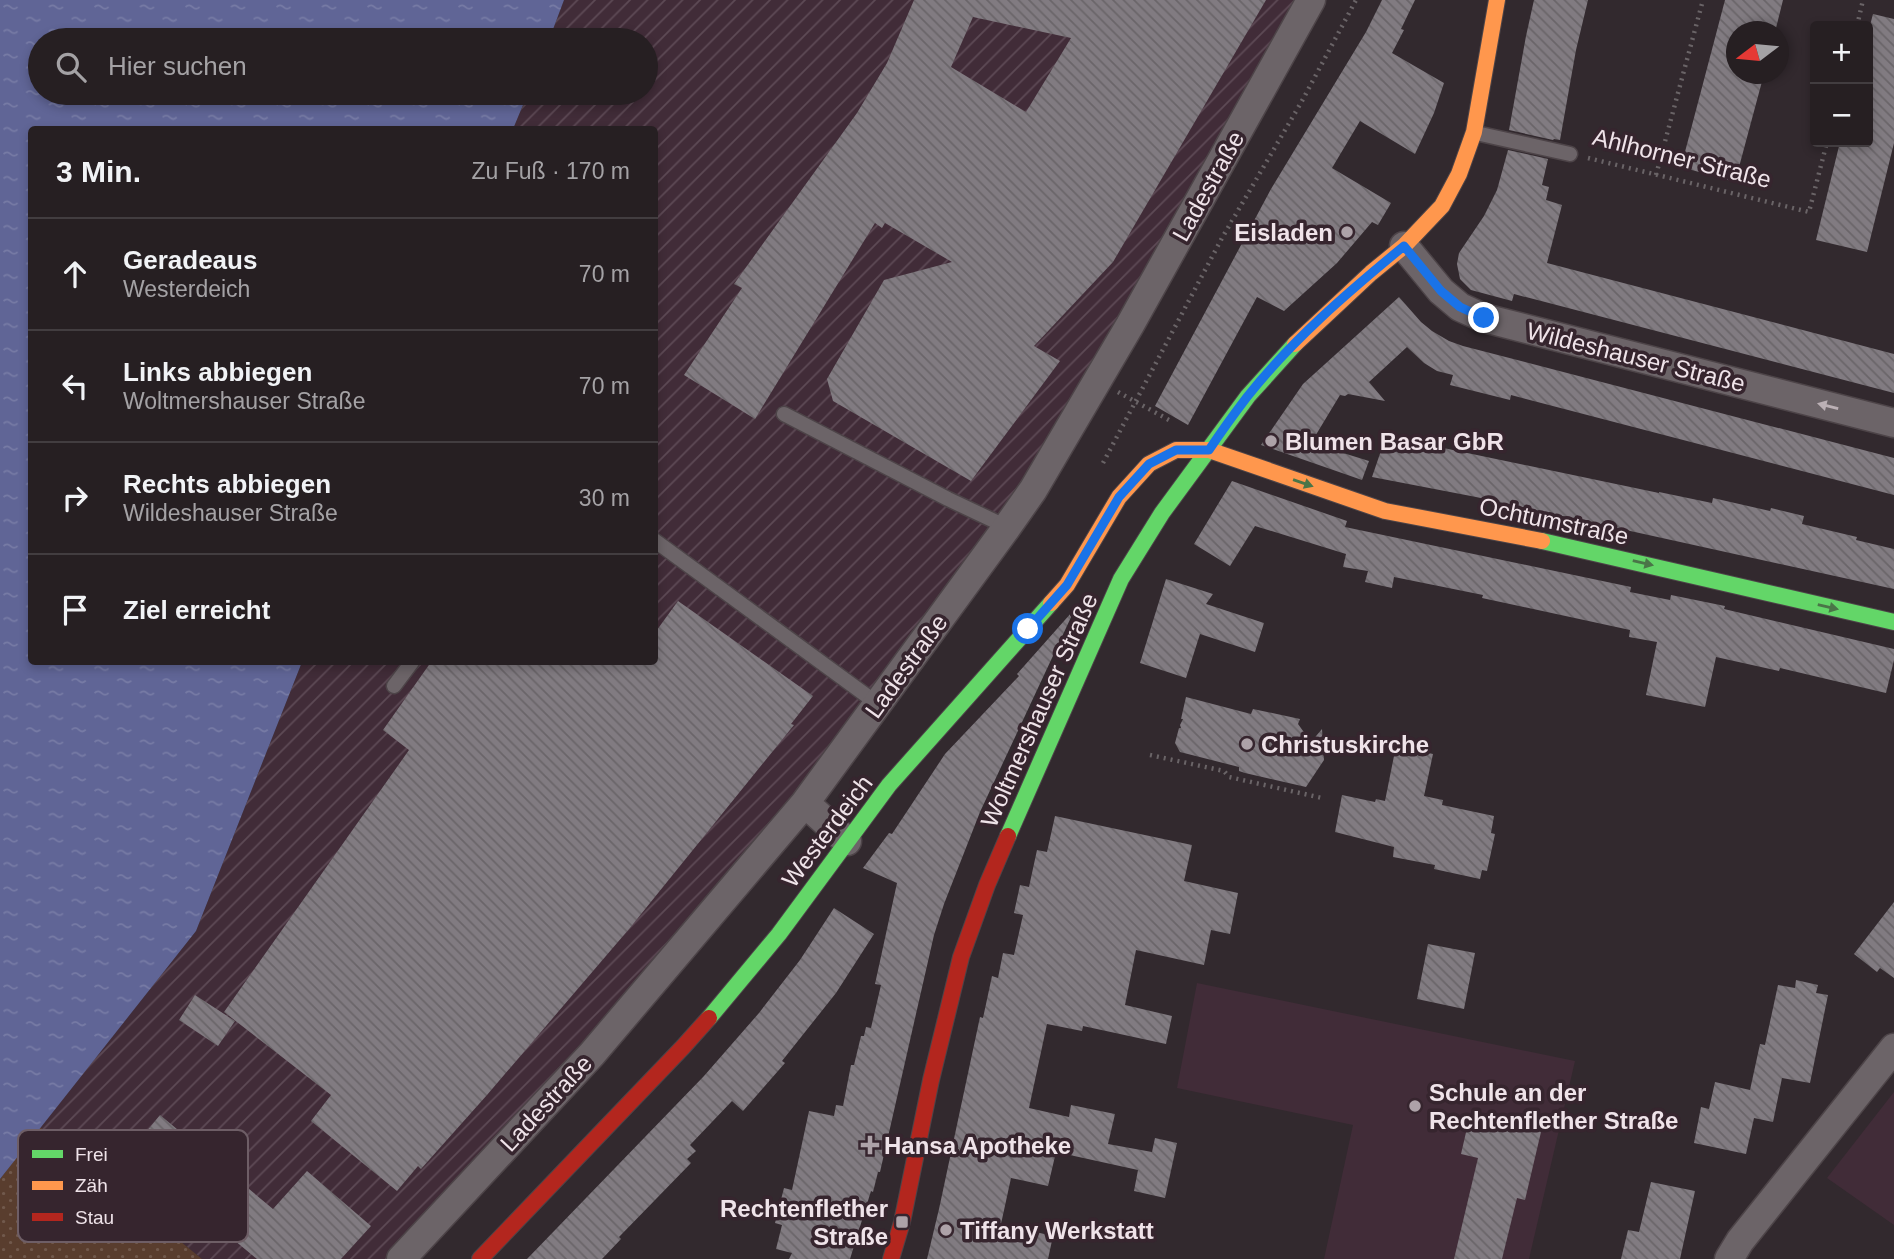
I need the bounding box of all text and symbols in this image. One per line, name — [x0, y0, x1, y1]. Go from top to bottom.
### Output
north arrow — [1726, 21, 1789, 84]
map controls — [1810, 21, 1873, 147]
button: + — [1810, 21, 1873, 84]
search box — [28, 28, 658, 105]
icon: search — [52, 48, 90, 86]
text: Hier suchen — [108, 51, 247, 81]
button: − — [1810, 84, 1873, 147]
street label: Ahlhorner Straße — [1590, 123, 1774, 193]
street label: Ladestraße — [1167, 126, 1249, 246]
text: 3 Min. — [56, 155, 141, 188]
text: Zu Fuß · 170 m — [472, 158, 630, 184]
place label: Eisladen — [1234, 219, 1333, 246]
marker: Eisladen — [1339, 224, 1355, 240]
text: Geradeaus — [123, 245, 257, 275]
icon: ahead — [56, 255, 94, 293]
text: 70 m — [579, 261, 630, 287]
text: Westerdeich — [123, 276, 250, 302]
route end — [1468, 302, 1499, 333]
street label: Wildeshauser Straße — [1524, 317, 1748, 397]
text: Links abbiegen — [123, 357, 312, 387]
icon: left — [56, 367, 94, 405]
text: 70 m — [579, 373, 630, 399]
text: Woltmershauser Straße — [123, 388, 365, 414]
one-way arrow — [1817, 400, 1839, 411]
place label: Blumen Basar GbR — [1285, 428, 1504, 455]
marker: Blumen Basar GbR — [1263, 433, 1279, 449]
text: Rechts abbiegen — [123, 469, 331, 499]
one-way arrow — [1293, 478, 1314, 489]
icon: right — [56, 479, 94, 517]
text: 30 m — [579, 485, 630, 511]
street label: Ochtumstraße — [1477, 492, 1631, 550]
text: Wildeshauser Straße — [123, 500, 338, 526]
one-way arrow — [1632, 558, 1654, 569]
street label: Woltmershauser Straße — [975, 589, 1103, 831]
icon: arrive — [56, 591, 94, 629]
text: Ziel erreicht — [123, 595, 270, 625]
one-way arrow — [1817, 602, 1839, 613]
street label: Ladestraße — [859, 609, 953, 723]
route start — [1012, 613, 1043, 644]
place label: Christuskirche — [1261, 731, 1429, 758]
marker: Christuskirche — [1239, 736, 1255, 752]
street label: Westerdeich — [776, 770, 878, 892]
street label: Ladestraße — [495, 1049, 597, 1157]
place label: Schule an der Rechtenflether Straße — [1429, 1079, 1678, 1134]
marker: Schule an der Rechtenflether Straße — [1407, 1098, 1423, 1114]
legend — [18, 1130, 248, 1242]
place label: Hansa Apotheke — [884, 1132, 1071, 1159]
marker: Hansa Apotheke — [862, 1137, 878, 1153]
text: Frei — [75, 1144, 108, 1165]
text: Zäh — [75, 1175, 108, 1196]
place label: Rechtenflether Straße — [720, 1195, 888, 1250]
text: Stau — [75, 1207, 114, 1228]
marker: Rechtenflether Straße — [894, 1214, 910, 1230]
place label: Tiffany Werkstatt — [960, 1217, 1154, 1244]
marker: Tiffany Werkstatt — [938, 1222, 954, 1238]

